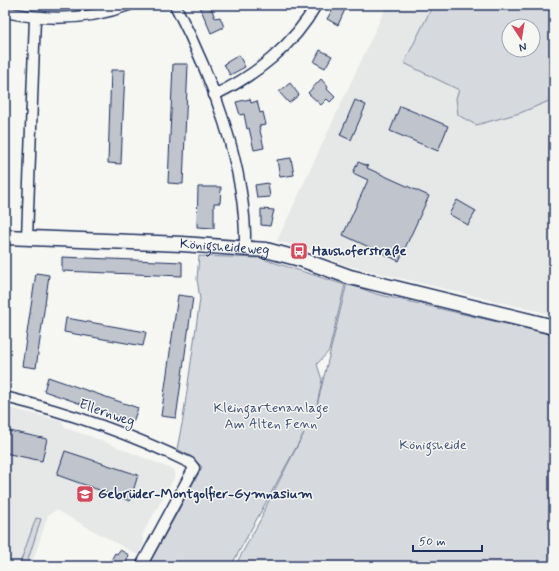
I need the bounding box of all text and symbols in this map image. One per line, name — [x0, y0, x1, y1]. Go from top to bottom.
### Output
north arrow — [501, 18, 541, 58]
text: N — [518, 39, 528, 54]
street label: Königsheideweg — [179, 235, 272, 261]
bus stop icon: Haushoferstraße — [289, 241, 309, 261]
place label: Haushoferstraße — [312, 242, 406, 260]
street label: Ellernweg — [76, 395, 137, 432]
park label: Kleingartenanlage Am Alten Fenn — [213, 399, 329, 433]
park label: Königsheide — [399, 436, 467, 456]
school or university icon: Gebrüder-Montgolfier-Gymnasium — [75, 484, 95, 504]
place label: Gebrüder-Montgolfier-Gymnasium — [98, 485, 313, 504]
scale bar — [413, 527, 482, 553]
text: 50 m — [419, 534, 446, 550]

